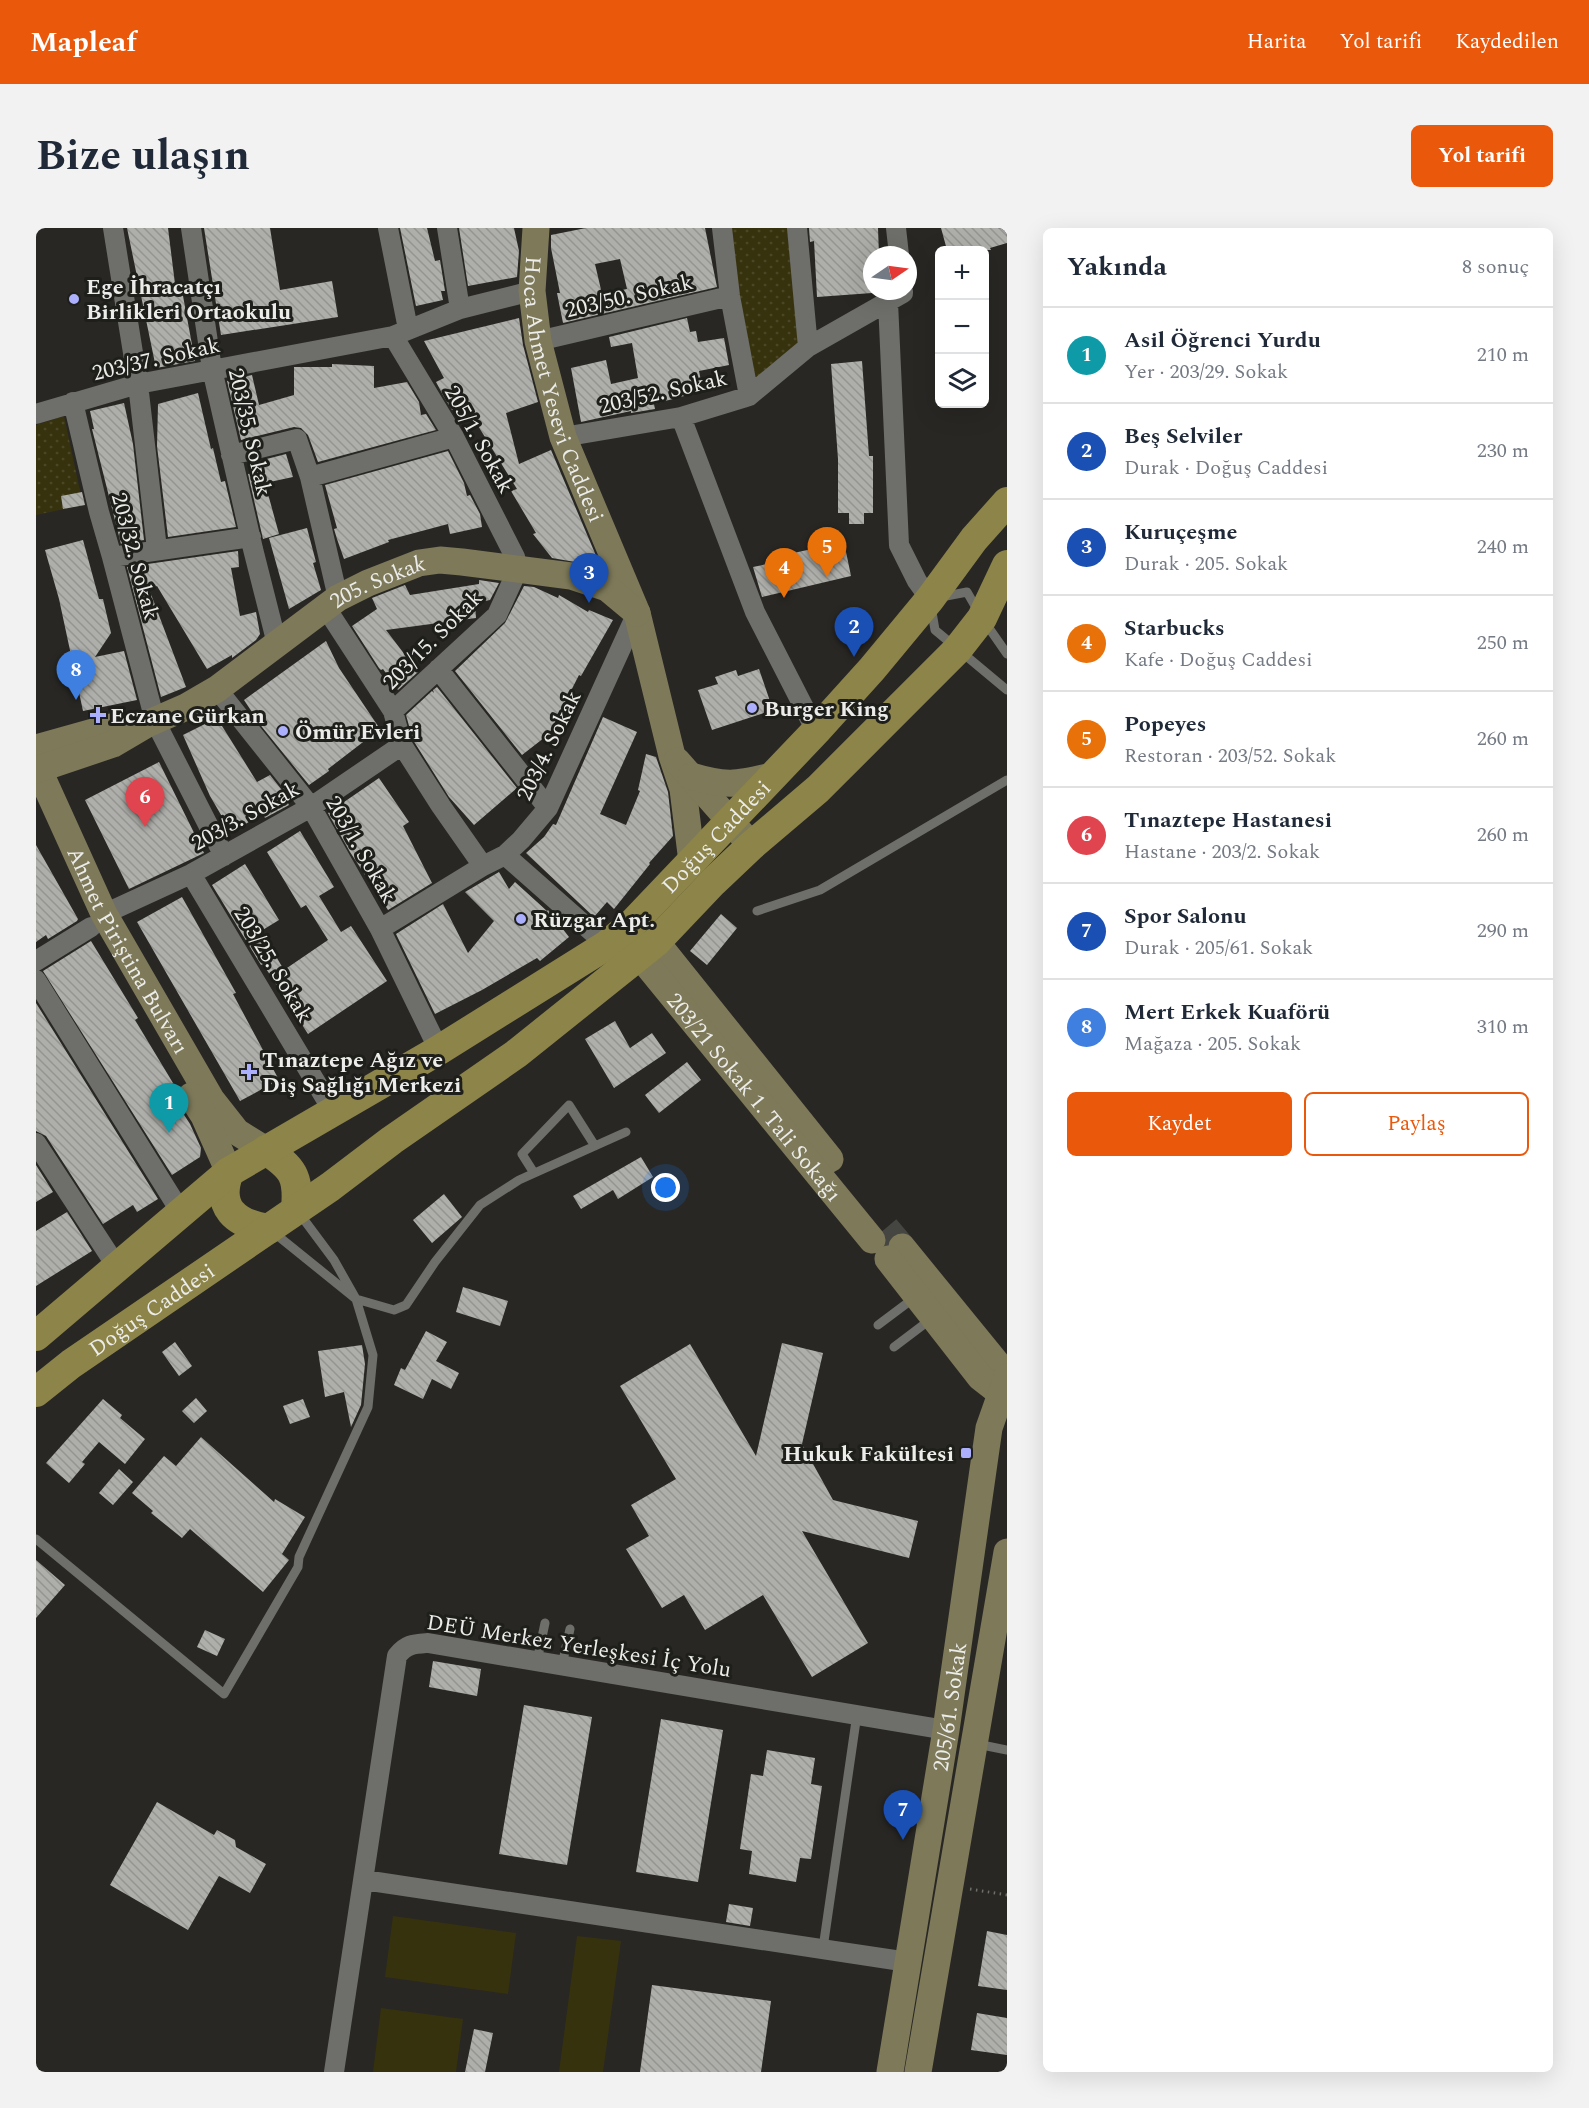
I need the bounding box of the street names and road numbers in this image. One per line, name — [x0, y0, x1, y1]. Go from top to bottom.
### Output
street label: Hoca Ahmet Yesevi Caddesi — [514, 255, 612, 528]
street label: 203/50. Sokak — [562, 266, 697, 327]
street label: 203/37. Sokak — [89, 329, 224, 390]
street label: 203/52. Sokak — [596, 362, 731, 423]
street label: 203/35. Sokak — [219, 365, 280, 500]
street label: 205/1. Sokak — [435, 380, 522, 500]
street label: 203/32. Sokak — [102, 489, 167, 624]
street label: 205. Sokak — [323, 547, 428, 617]
street label: 203/15. Sokak — [375, 582, 491, 698]
street label: 203/4. Sokak — [508, 685, 590, 807]
street label: 203/3. Sokak — [186, 773, 306, 860]
street label: Doğuş Caddesi — [654, 773, 779, 902]
street label: 203/1. Sokak — [317, 790, 405, 910]
street label: Ahmet Piriştina Bulvarı — [58, 842, 197, 1061]
street label: 203/25. Sokak — [225, 900, 320, 1029]
street label: 203/21 Sokak 1. Tali Sokağı — [658, 986, 849, 1209]
street label: Doğuş Caddesi — [82, 1255, 222, 1365]
street label: DEÜ Merkez Yerleşkesi İç Yolu — [424, 1606, 733, 1687]
street label: 205/61. Sokak — [924, 1640, 976, 1774]

